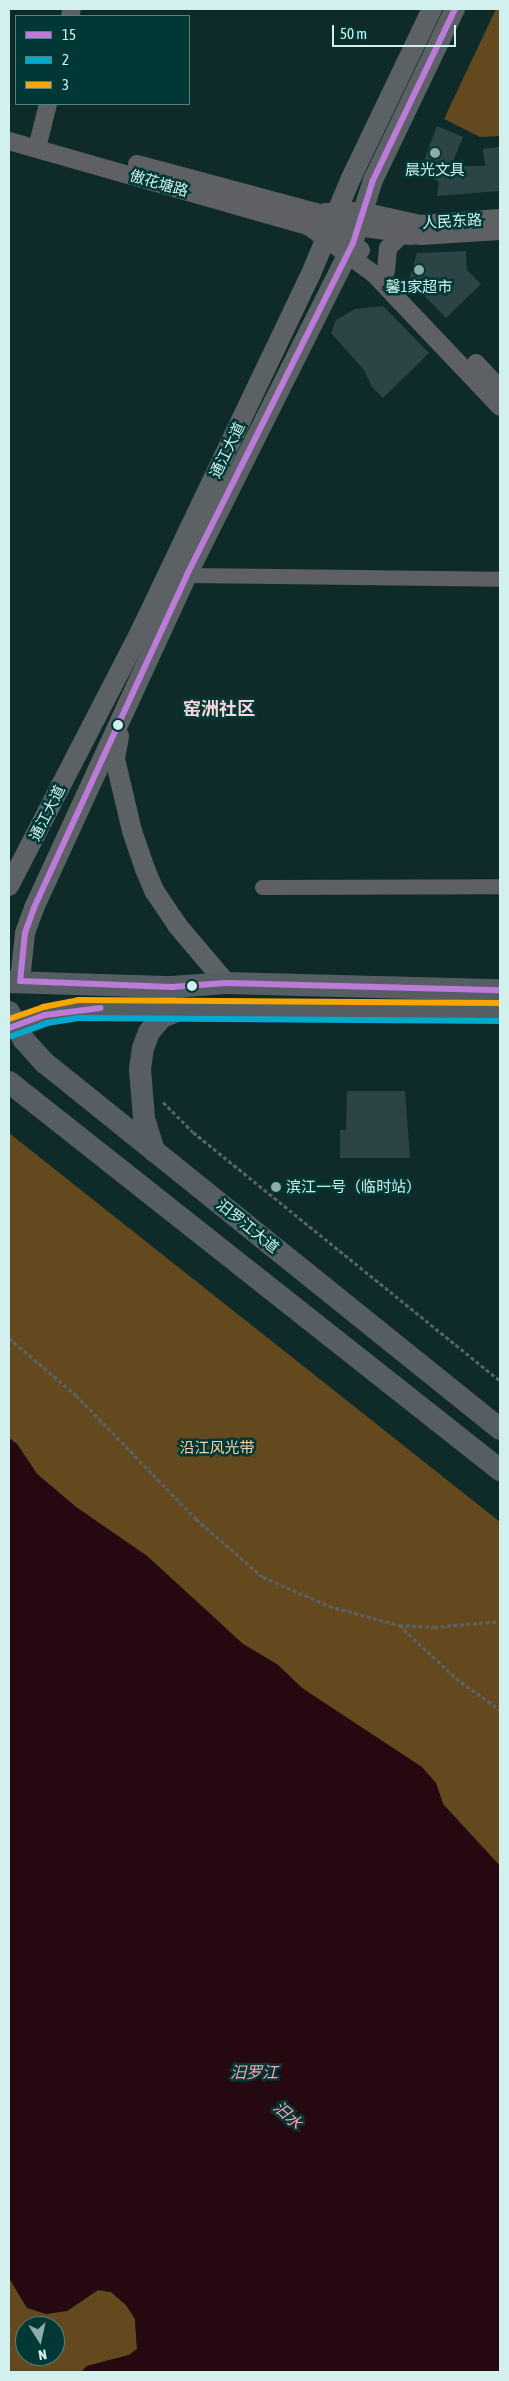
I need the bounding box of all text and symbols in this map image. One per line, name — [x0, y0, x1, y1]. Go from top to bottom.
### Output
legend — [15, 15, 190, 105]
scale bar — [334, 15, 458, 47]
text: 50 m — [340, 25, 367, 42]
text: 15 — [62, 26, 76, 43]
text: 2 — [62, 51, 69, 68]
text: 3 — [62, 76, 69, 93]
marker: 晨光文具 — [429, 147, 441, 159]
place label: 晨光文具 — [405, 161, 465, 179]
street label: 傲花塘路 — [128, 166, 190, 200]
street label: 人民东路 — [422, 210, 482, 232]
marker: 馨1家超市 — [413, 264, 425, 276]
place label: 馨1家超市 — [385, 278, 453, 296]
street label: 通江大道 — [206, 419, 248, 481]
district label: 窑洲社区 — [183, 698, 255, 720]
unlabelled marker — [113, 720, 123, 730]
street label: 通江大道 — [25, 782, 69, 844]
unlabelled marker — [187, 981, 197, 991]
place label: 滨江一号（临时站） — [286, 1178, 421, 1196]
marker: 滨江一号（临时站） — [270, 1181, 282, 1193]
street label: 汨罗江大道 — [213, 1195, 283, 1257]
park label: 沿江风光带 — [180, 1439, 254, 1457]
water label: 汨罗江 — [230, 2062, 278, 2082]
water label: 汨水 — [270, 2097, 306, 2133]
north arrow — [15, 2316, 65, 2366]
text: N — [37, 2346, 48, 2363]

